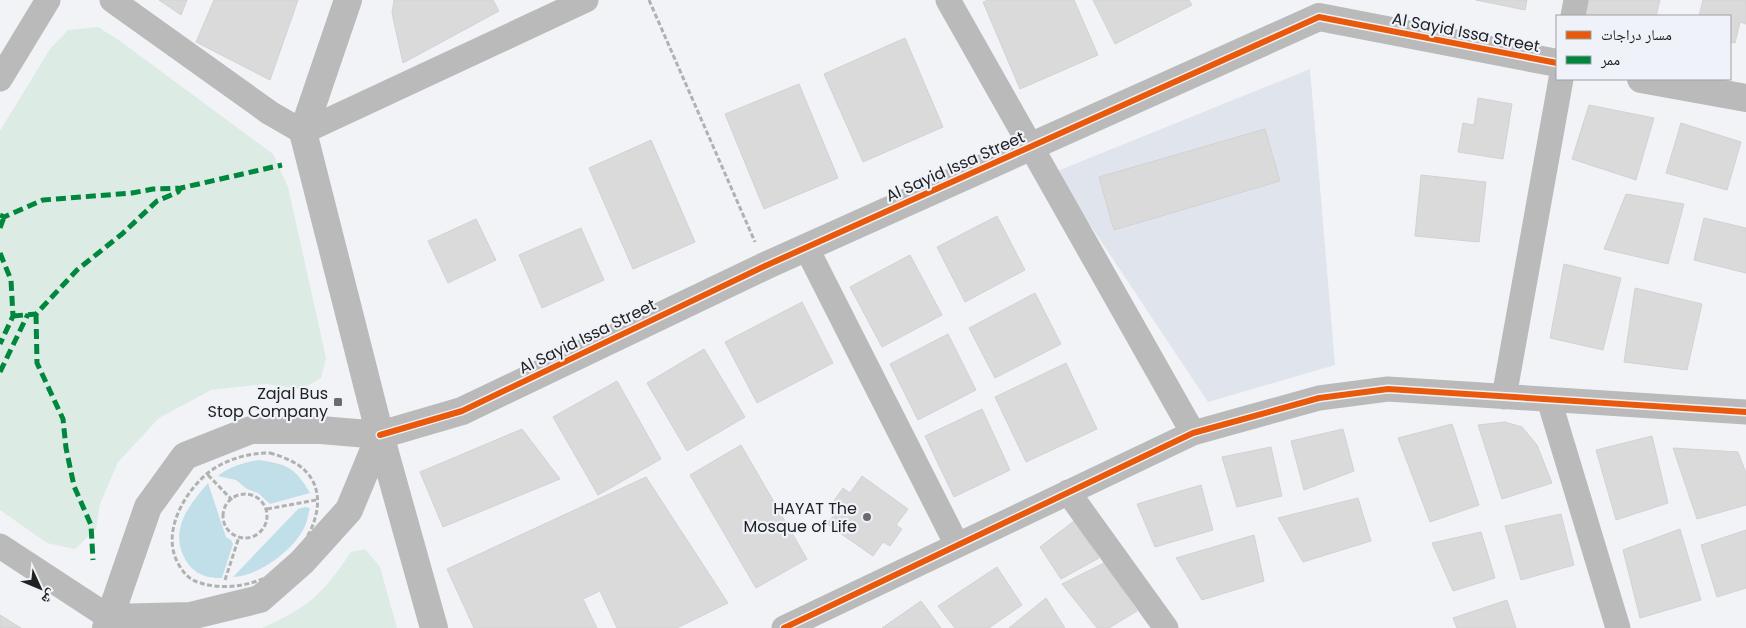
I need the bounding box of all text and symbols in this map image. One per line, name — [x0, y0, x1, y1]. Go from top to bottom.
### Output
street label: Al Sayid Issa Street — [1390, 7, 1542, 58]
legend — [1556, 15, 1731, 80]
text: مسار دراجات — [1601, 24, 1672, 45]
text: ممر — [1600, 49, 1620, 70]
street label: Al Sayid Issa Street — [882, 125, 1028, 207]
street label: Al Sayid Issa Street — [515, 293, 660, 380]
place label: Zajal Bus Stop Company — [208, 382, 328, 423]
marker: Zajal Bus Stop Company — [332, 396, 344, 408]
place label: HAYAT The Mosque of Life — [744, 497, 857, 538]
marker: HAYAT The Mosque of Life — [861, 511, 873, 523]
north arrow — [15, 563, 65, 613]
text: ش — [37, 585, 62, 609]

